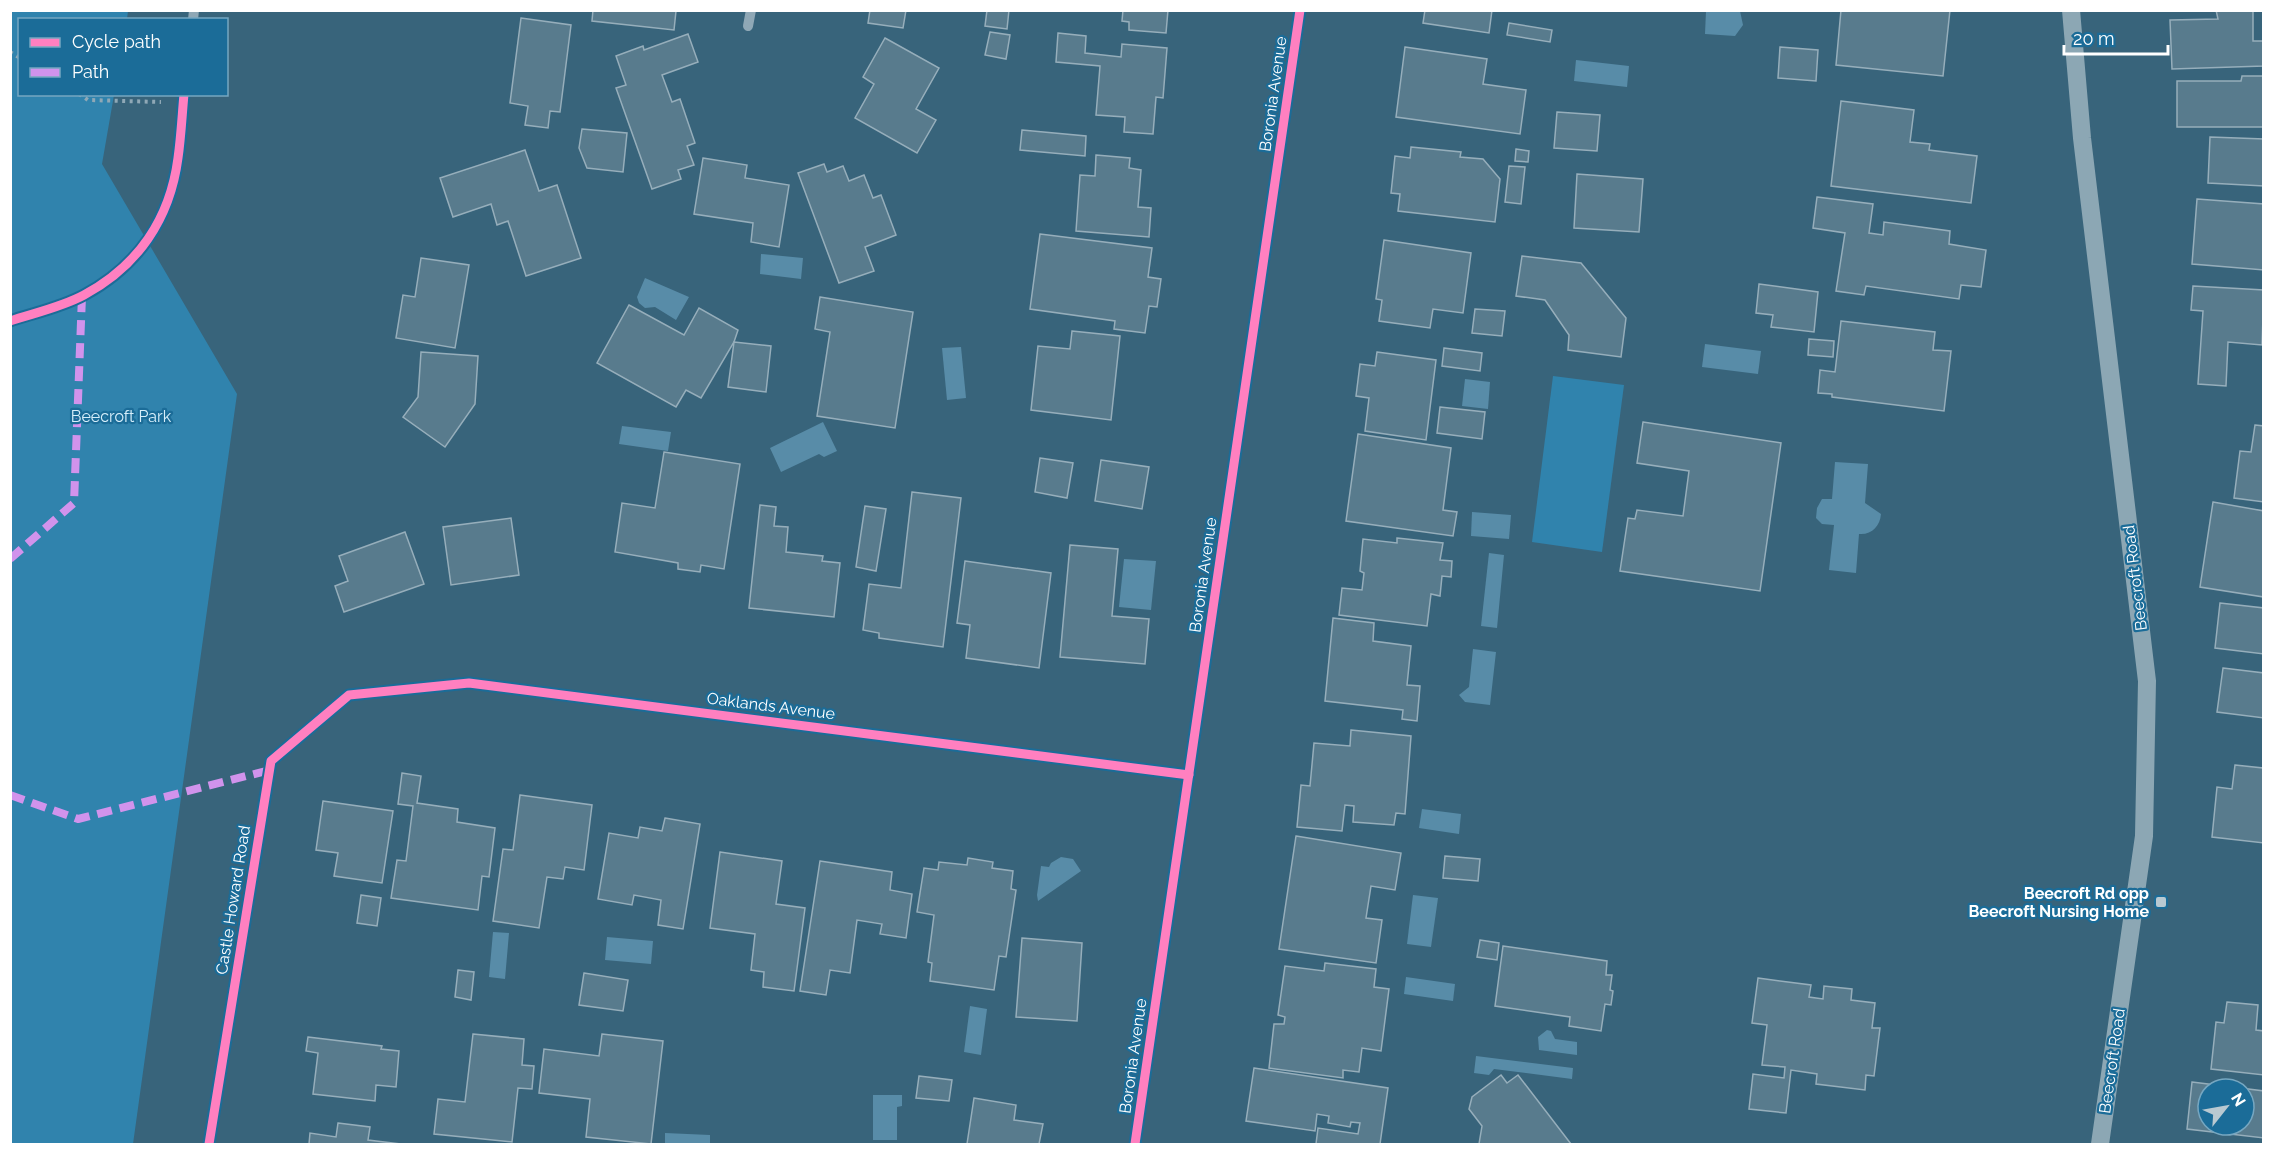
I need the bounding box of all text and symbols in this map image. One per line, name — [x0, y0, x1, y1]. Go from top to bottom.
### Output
legend — [18, 18, 228, 96]
scale bar — [2064, 18, 2168, 56]
text: 20 m — [2073, 28, 2115, 49]
text: Cycle path — [72, 31, 161, 52]
street label: Boronia Avenue — [1255, 35, 1291, 153]
text: Path — [72, 61, 109, 82]
park label: Beecroft Park — [71, 407, 172, 426]
street label: Boronia Avenue — [1185, 516, 1221, 634]
street label: Beecroft Road — [2119, 524, 2151, 632]
street label: Oaklands Avenue — [706, 689, 836, 723]
street label: Castle Howard Road — [212, 824, 254, 976]
place label: Beecroft Rd opp Beecroft Nursing Home — [1968, 884, 2149, 921]
marker: Beecroft Rd opp Beecroft Nursing Home — [2154, 895, 2168, 909]
street label: Boronia Avenue — [1115, 997, 1151, 1115]
street label: Beecroft Road — [2095, 1007, 2129, 1115]
north arrow — [2196, 1077, 2256, 1137]
text: N — [2227, 1089, 2250, 1110]

